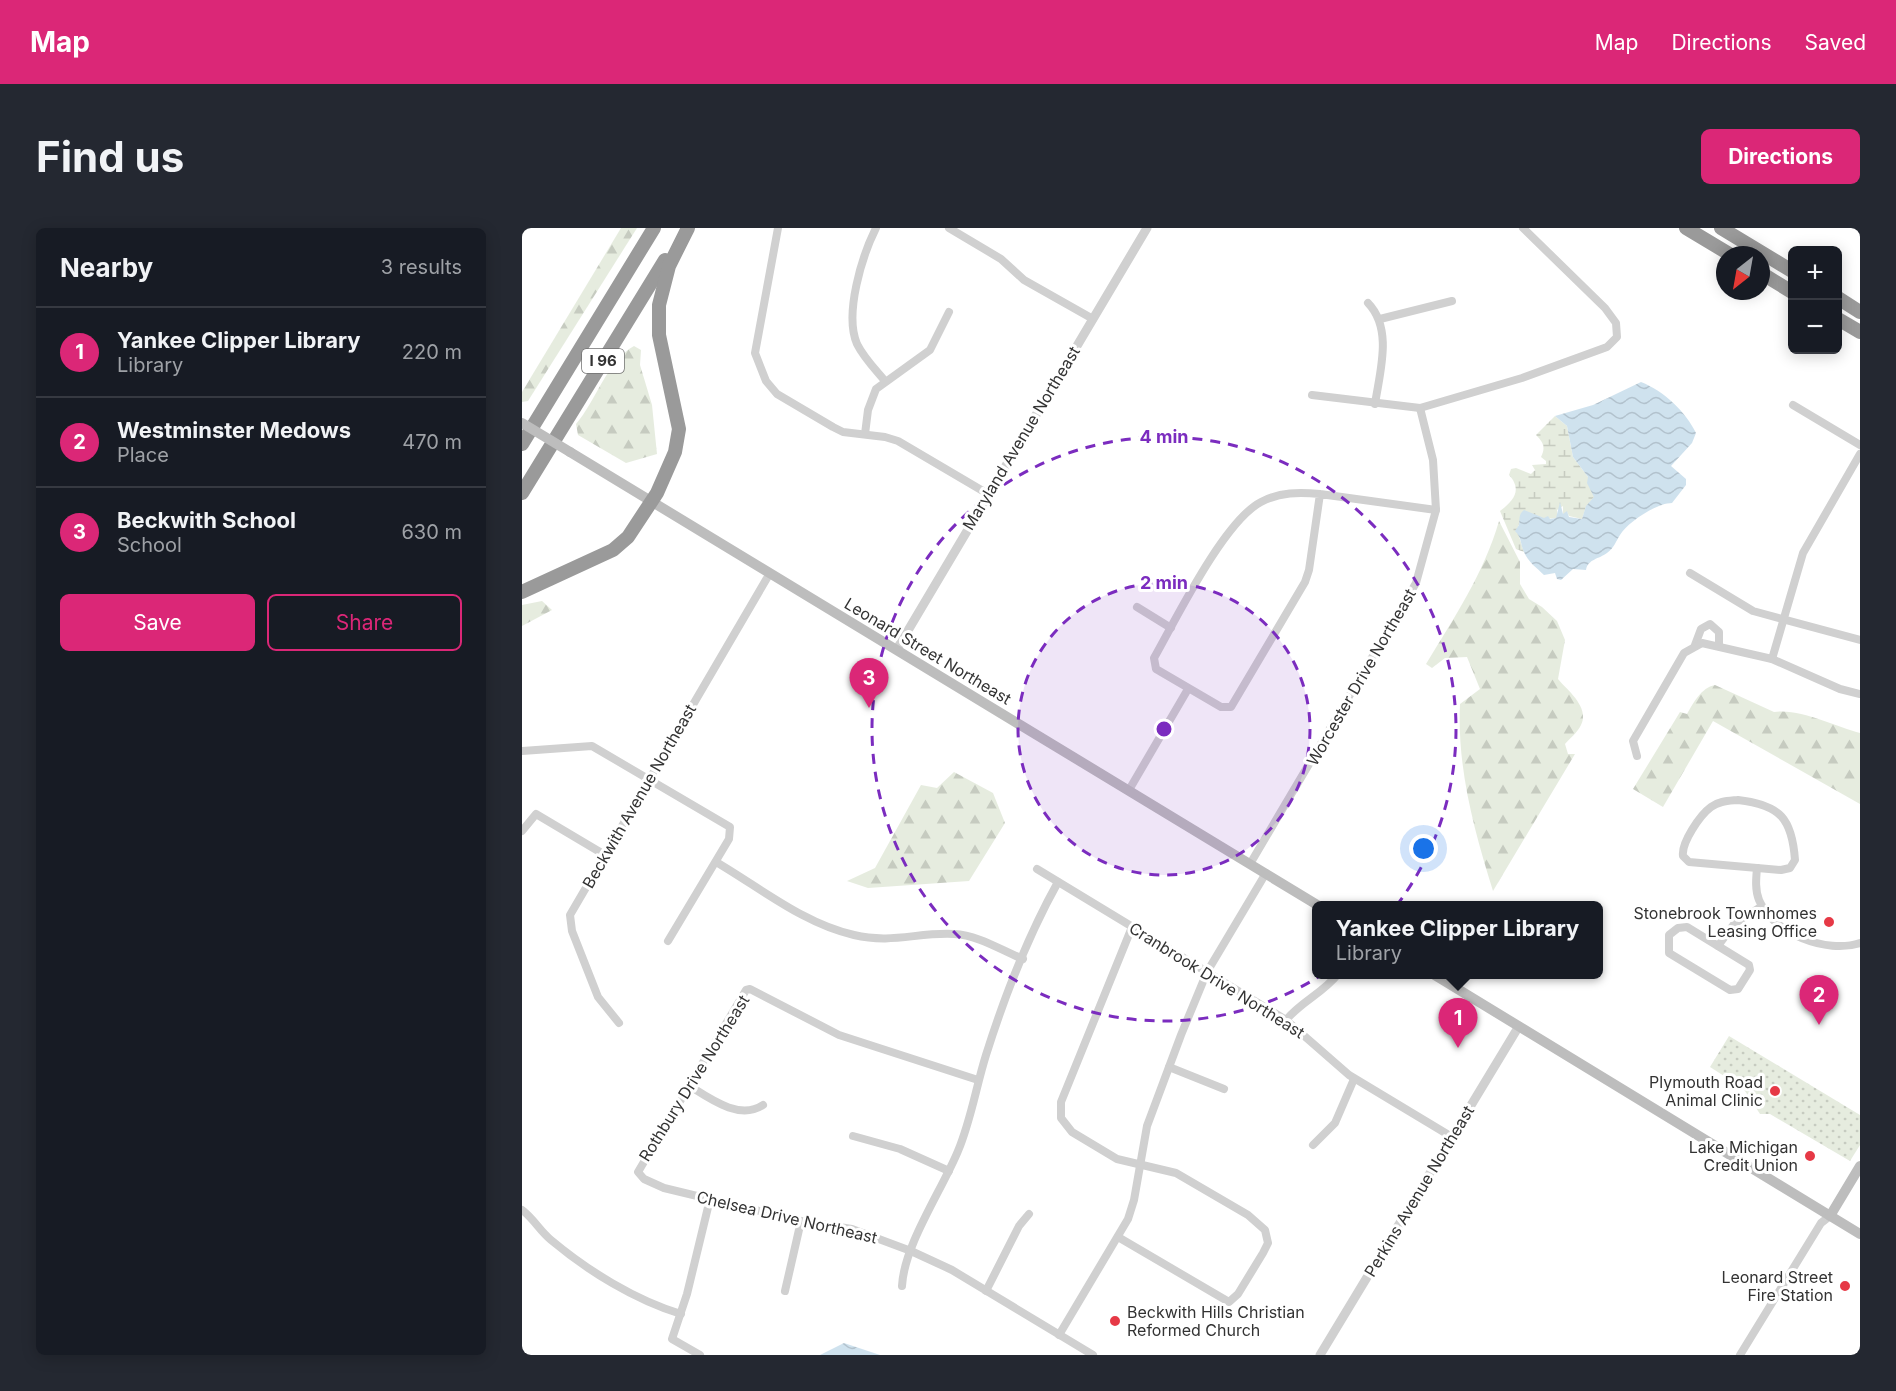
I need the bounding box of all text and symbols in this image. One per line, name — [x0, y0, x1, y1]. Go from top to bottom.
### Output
text: Map — [30, 25, 90, 59]
text: Map — [1595, 30, 1638, 55]
text: Directions — [1671, 30, 1772, 55]
text: Saved — [1805, 30, 1866, 55]
button: Directions — [1701, 129, 1860, 184]
text: Find us — [36, 131, 184, 182]
north arrow — [1716, 246, 1770, 300]
map controls — [1788, 246, 1842, 354]
button: + — [1788, 246, 1842, 300]
text: Nearby — [60, 252, 153, 283]
text: 3 results — [381, 255, 462, 279]
button: − — [1788, 300, 1842, 354]
text: Yankee Clipper Library — [117, 327, 360, 353]
text: 1 — [75, 340, 84, 364]
text: 220 m — [402, 340, 462, 364]
street label: Maryland Avenue Northeast — [958, 342, 1084, 534]
road number: I 96 — [582, 349, 624, 373]
text: Library — [117, 353, 183, 377]
text: Westminster Medows — [117, 417, 351, 443]
text: 4 min — [1140, 426, 1188, 447]
text: 2 — [73, 430, 86, 454]
text: 470 m — [402, 430, 462, 454]
text: Place — [117, 443, 169, 467]
text: Beckwith School — [117, 507, 296, 533]
text: 3 — [73, 520, 86, 544]
text: 630 m — [401, 520, 462, 544]
text: School — [117, 533, 182, 557]
text: 2 min — [1140, 572, 1188, 593]
street label: Worcester Drive Northeast — [1302, 585, 1420, 769]
street label: Leonard Street Northeast — [841, 593, 1015, 709]
button: Save — [60, 594, 255, 651]
button: Share — [267, 594, 462, 651]
pin: 3 — [850, 658, 888, 708]
street label: Beckwith Avenue Northeast — [578, 700, 700, 892]
centre of rings — [1154, 719, 1174, 739]
your location — [1409, 834, 1438, 863]
popup — [1312, 901, 1603, 979]
place label: Stonebrook Townhomes Leasing Office — [1633, 903, 1817, 941]
text: Yankee Clipper Library — [1336, 915, 1579, 941]
marker: Stonebrook Townhomes Leasing Office — [1822, 915, 1836, 929]
street label: Cranbrook Drive Northeast — [1126, 918, 1308, 1042]
text: Library — [1336, 941, 1402, 965]
pin: 2 — [1800, 976, 1838, 1025]
street label: Rothbury Drive Northeast — [635, 991, 753, 1165]
pin: 1 — [1438, 998, 1478, 1048]
place label: Plymouth Road Animal Clinic — [1649, 1072, 1763, 1110]
marker: Plymouth Road Animal Clinic — [1768, 1084, 1782, 1098]
street label: Perkins Avenue Northeast — [1360, 1102, 1478, 1280]
place label: Lake Michigan Credit Union — [1689, 1137, 1798, 1175]
marker: Lake Michigan Credit Union — [1803, 1149, 1817, 1163]
street label: Chelsea Drive Northeast — [695, 1186, 879, 1248]
place label: Leonard Street Fire Station — [1721, 1267, 1833, 1305]
marker: Leonard Street Fire Station — [1838, 1279, 1852, 1293]
place label: Beckwith Hills Christian Reformed Church — [1127, 1302, 1305, 1340]
marker: Beckwith Hills Christian Reformed Church — [1108, 1314, 1122, 1328]

